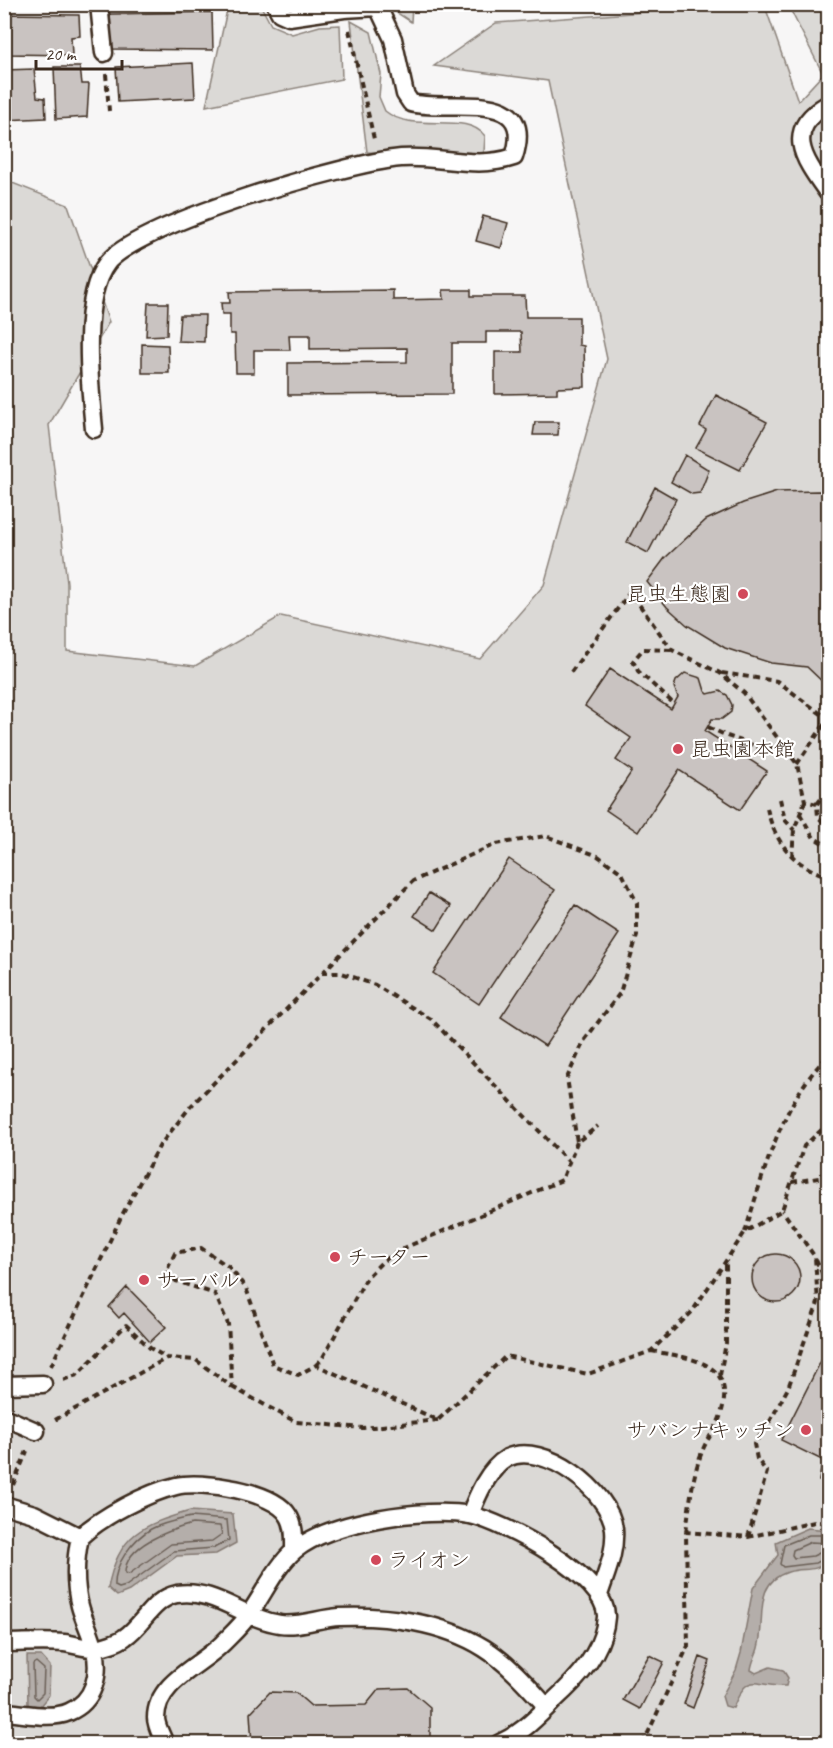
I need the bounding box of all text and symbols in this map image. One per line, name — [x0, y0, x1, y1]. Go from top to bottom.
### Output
scale bar — [36, 33, 122, 71]
text: 20 m — [45, 43, 78, 65]
place label: 昆虫生態園 — [626, 581, 731, 607]
marker: 昆虫生態園 — [736, 587, 750, 601]
place label: 昆虫園本館 — [690, 736, 795, 762]
marker: 昆虫園本館 — [671, 742, 685, 756]
place label: チーター — [347, 1244, 431, 1270]
marker: チーター — [328, 1250, 342, 1264]
place label: サーバル — [156, 1267, 240, 1293]
marker: サーバル — [137, 1273, 151, 1287]
place label: サバンナキッチン — [626, 1417, 794, 1443]
marker: サバンナキッチン — [799, 1423, 813, 1437]
place label: ライオン — [388, 1547, 470, 1573]
marker: ライオン — [369, 1553, 383, 1567]

